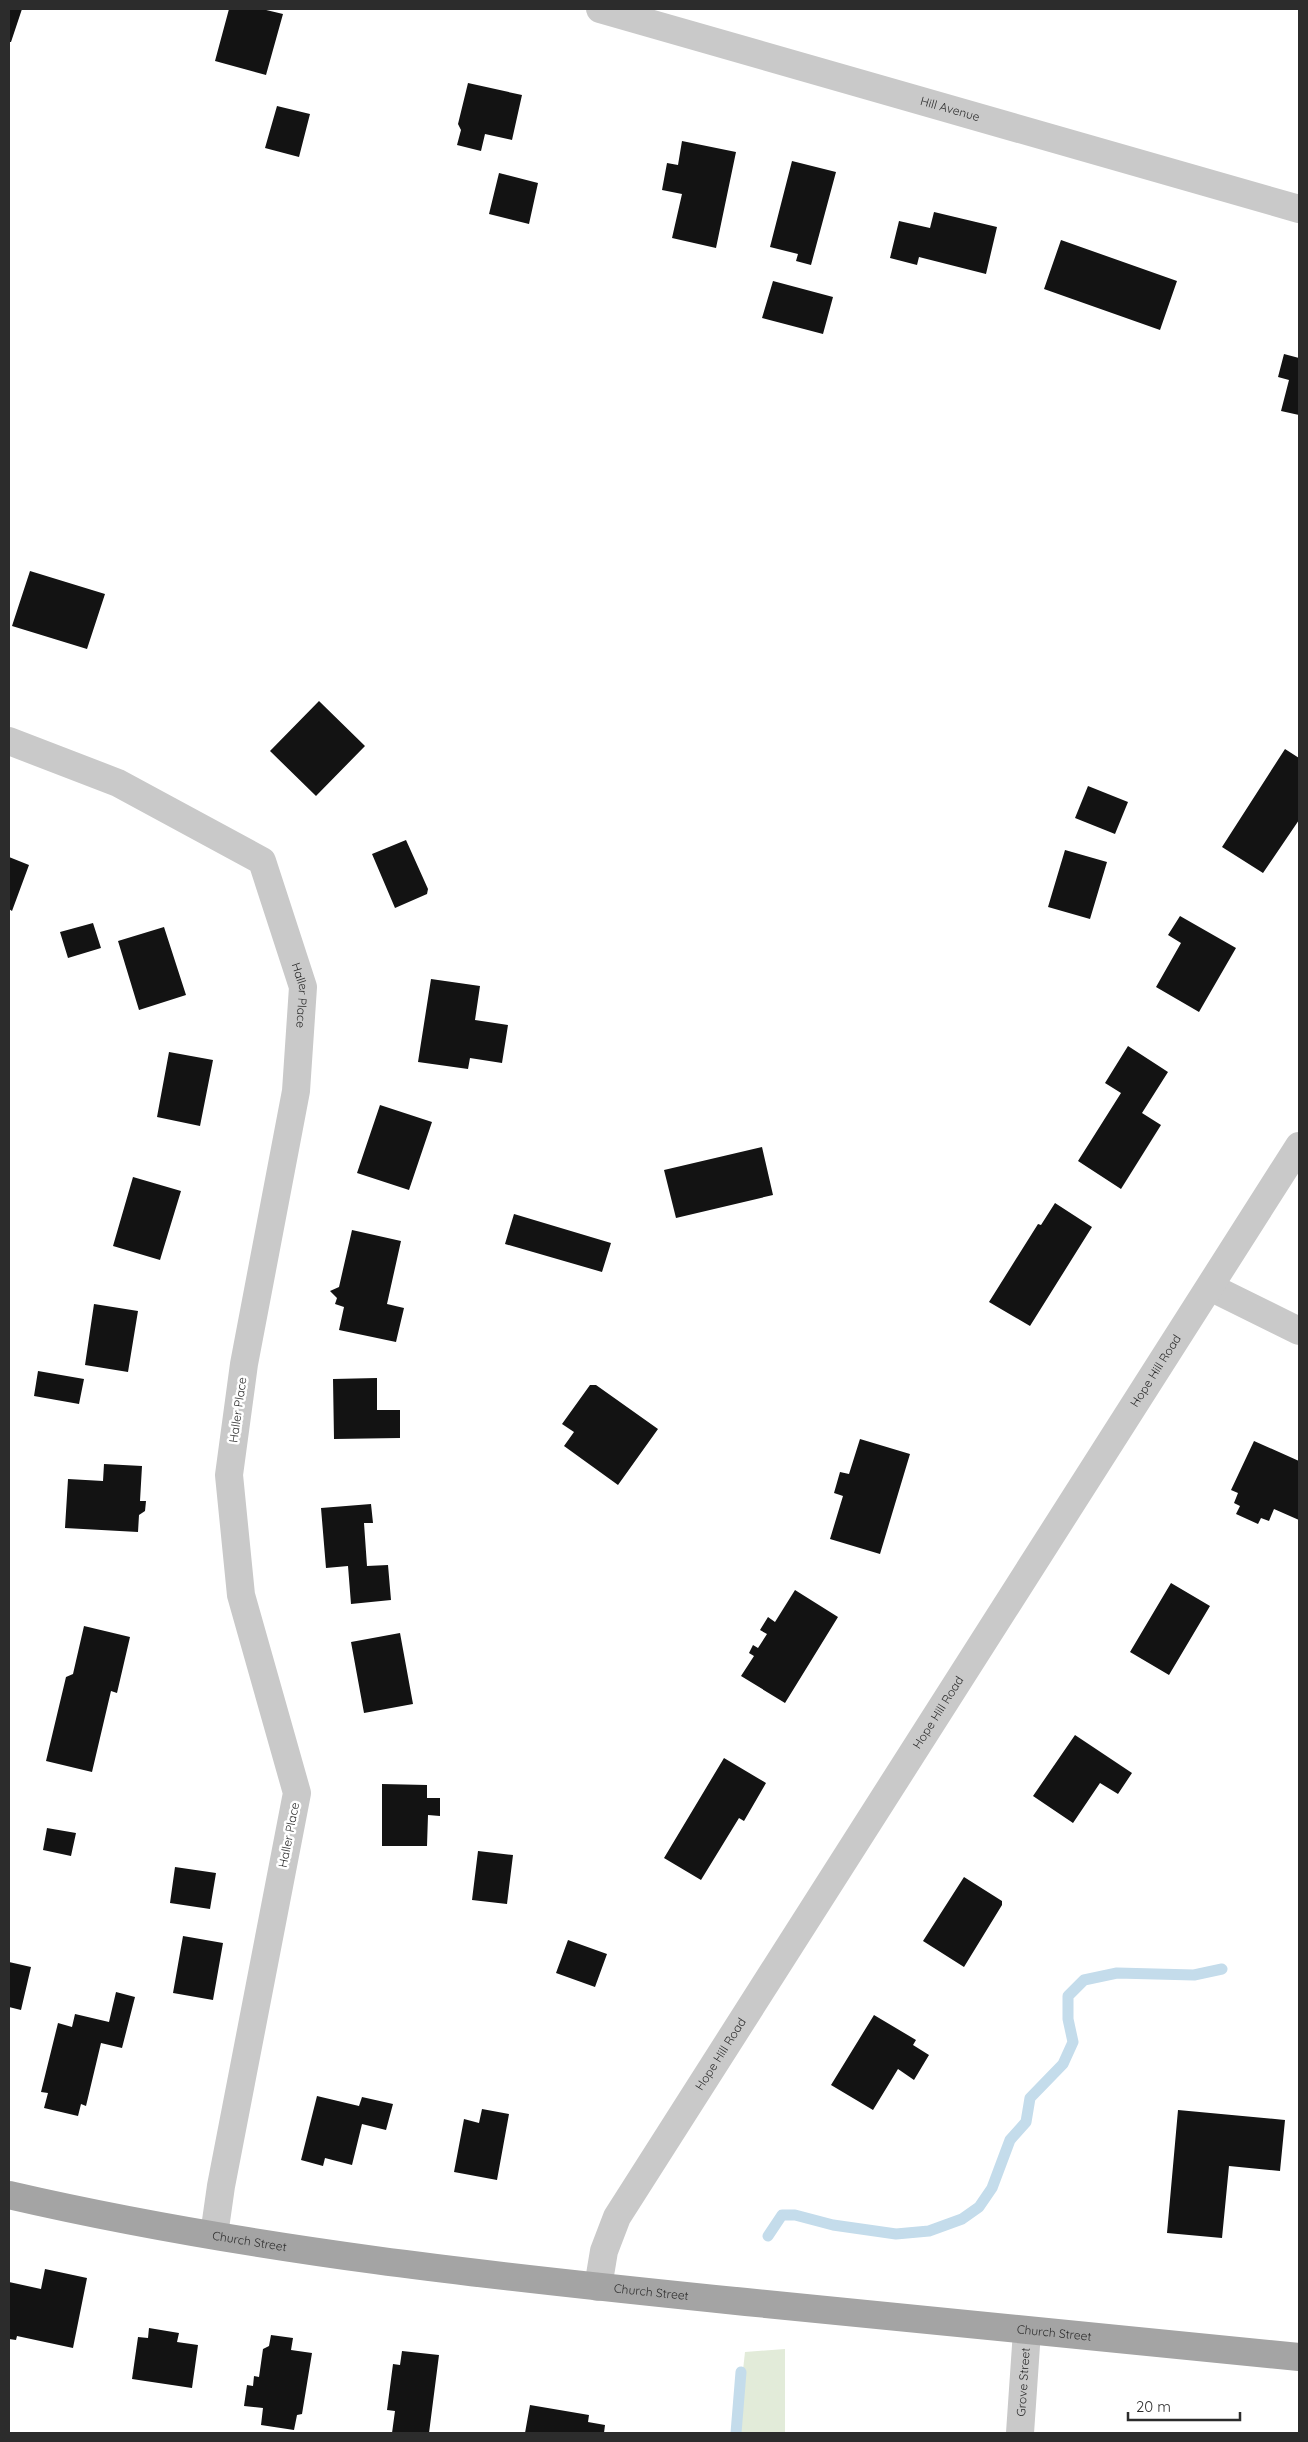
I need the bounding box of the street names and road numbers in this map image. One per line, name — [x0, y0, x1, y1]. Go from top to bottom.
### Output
street label: Hill Avenue — [919, 93, 982, 124]
street label: Haller Place — [289, 961, 312, 1029]
street label: Hope Hill Road — [1127, 1332, 1184, 1410]
street label: Haller Place — [225, 1376, 250, 1444]
street label: Hope Hill Road — [909, 1673, 966, 1751]
street label: Haller Place — [275, 1801, 302, 1869]
street label: Hope Hill Road — [692, 2015, 749, 2093]
street label: Church Street — [211, 2228, 288, 2254]
street label: Church Street — [613, 2280, 689, 2303]
street label: Church Street — [1016, 2321, 1092, 2344]
street label: Grove Street — [1013, 2347, 1033, 2417]

